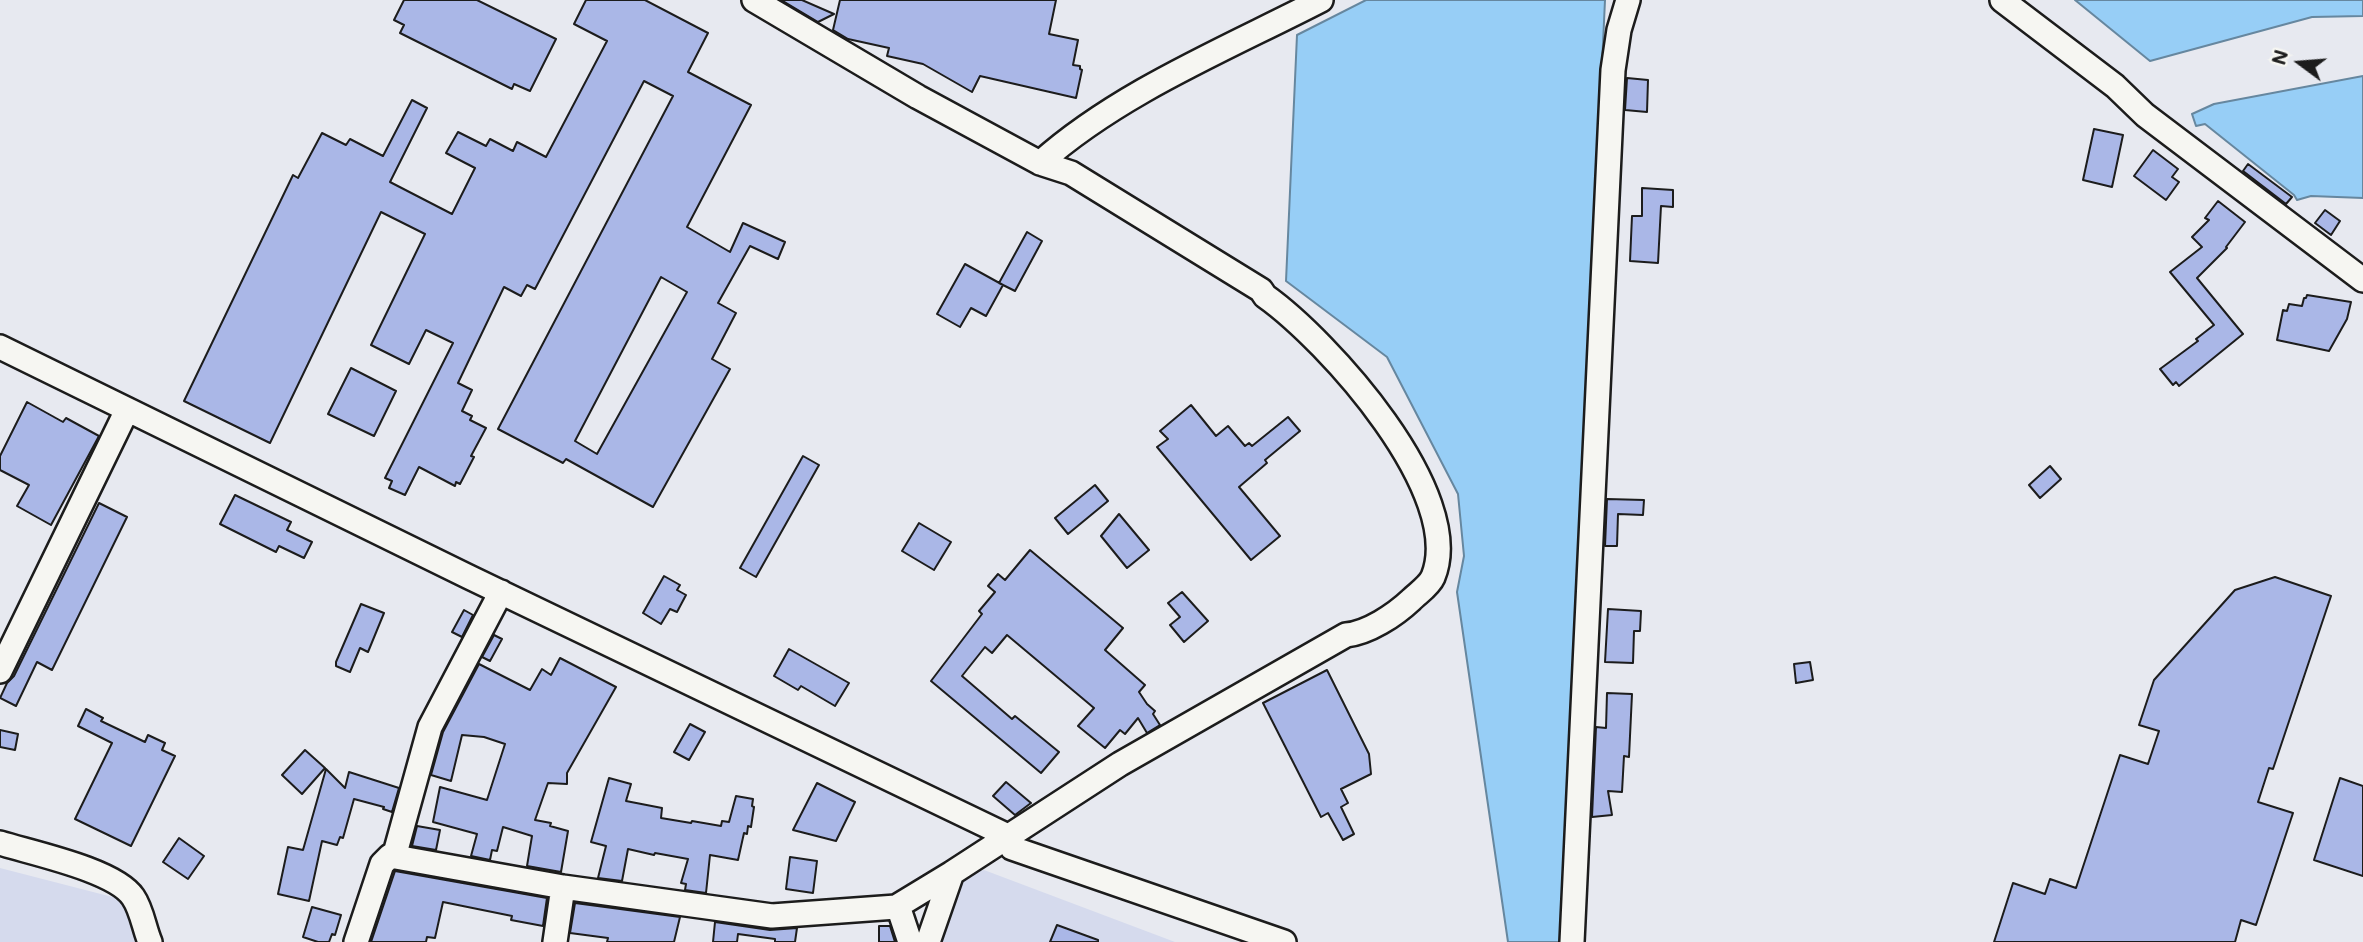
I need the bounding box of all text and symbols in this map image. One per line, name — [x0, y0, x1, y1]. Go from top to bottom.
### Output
north arrow — [2265, 28, 2335, 98]
text: N — [2265, 47, 2293, 67]

